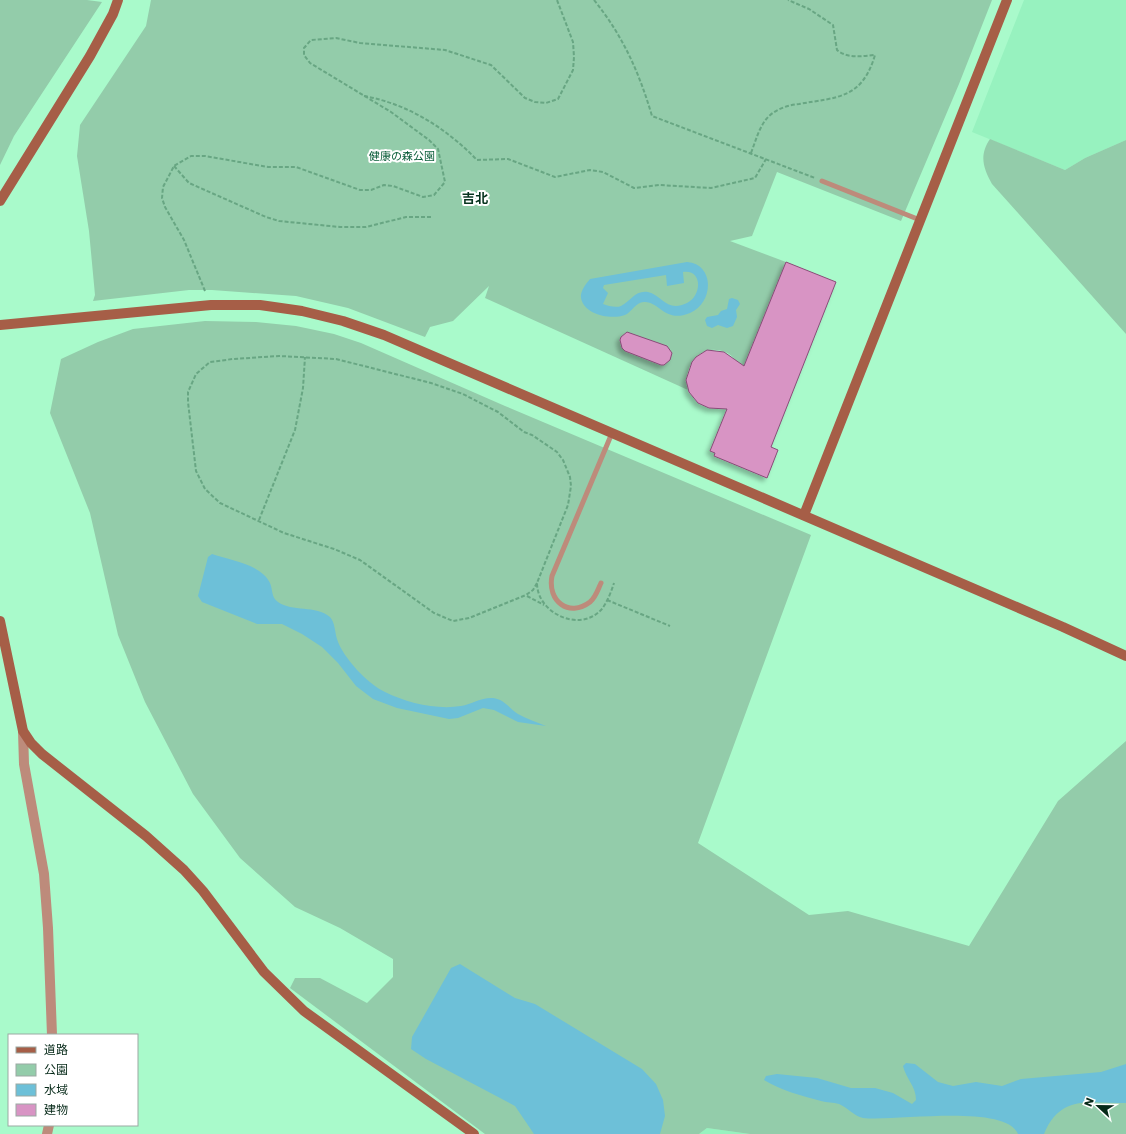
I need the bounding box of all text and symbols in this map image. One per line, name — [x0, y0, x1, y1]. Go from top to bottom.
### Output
park label: 健康の森公園 — [369, 148, 435, 164]
district label: 吉北 — [462, 189, 488, 208]
legend — [8, 1034, 138, 1126]
text: 道路 — [44, 1041, 68, 1058]
text: 公園 — [44, 1061, 68, 1078]
text: 水域 — [44, 1081, 68, 1098]
north arrow — [1078, 1086, 1118, 1126]
text: N — [1080, 1095, 1098, 1109]
text: 建物 — [44, 1101, 68, 1118]

